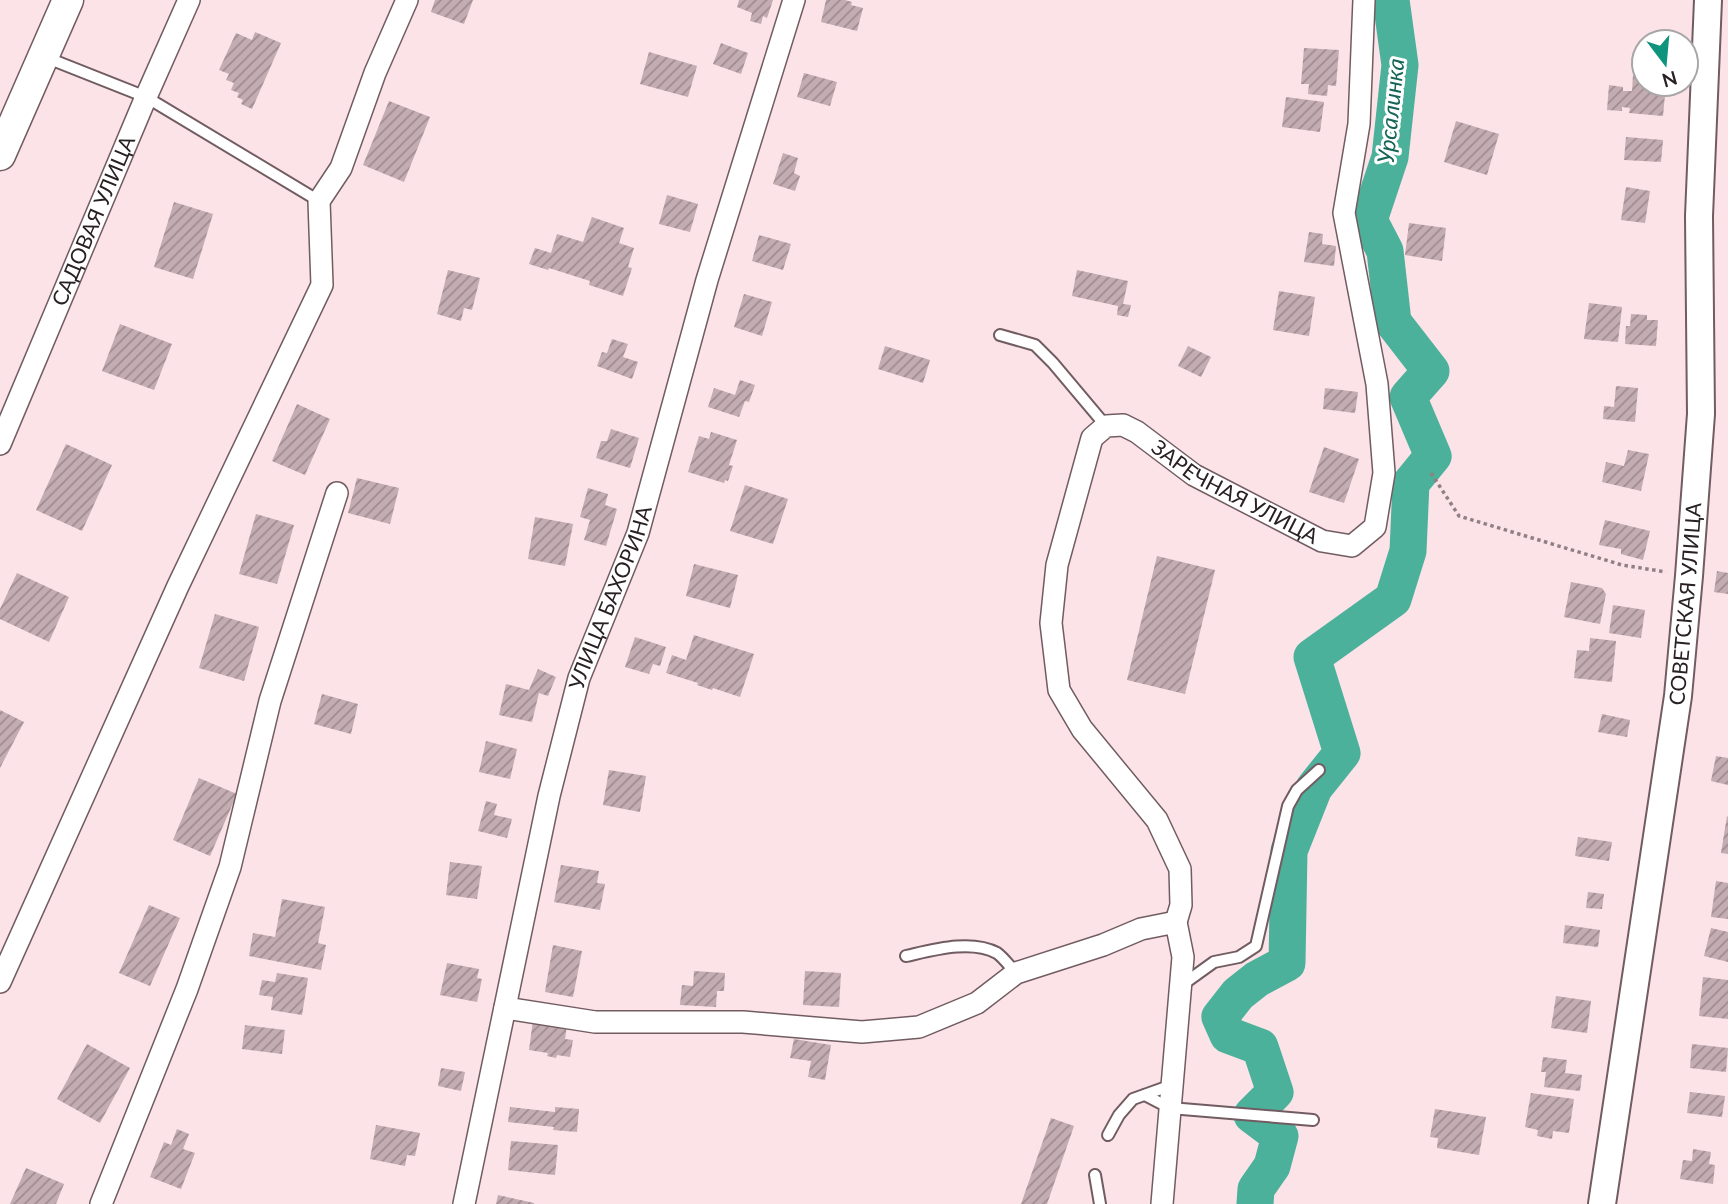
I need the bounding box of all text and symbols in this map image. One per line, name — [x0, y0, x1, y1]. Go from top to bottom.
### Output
north arrow — [1630, 28, 1700, 98]
water label: Урсалинка — [1371, 57, 1409, 165]
text: N — [1660, 67, 1680, 93]
street label: САДОВАЯ УЛИЦА — [46, 131, 140, 309]
street label: ЗАРЕЧНАЯ УЛИЦА — [1147, 434, 1324, 548]
street label: СОВЕТСКАЯ УЛИЦА — [1663, 501, 1705, 707]
street label: УЛИЦА БАХОРИНА — [563, 502, 656, 691]

